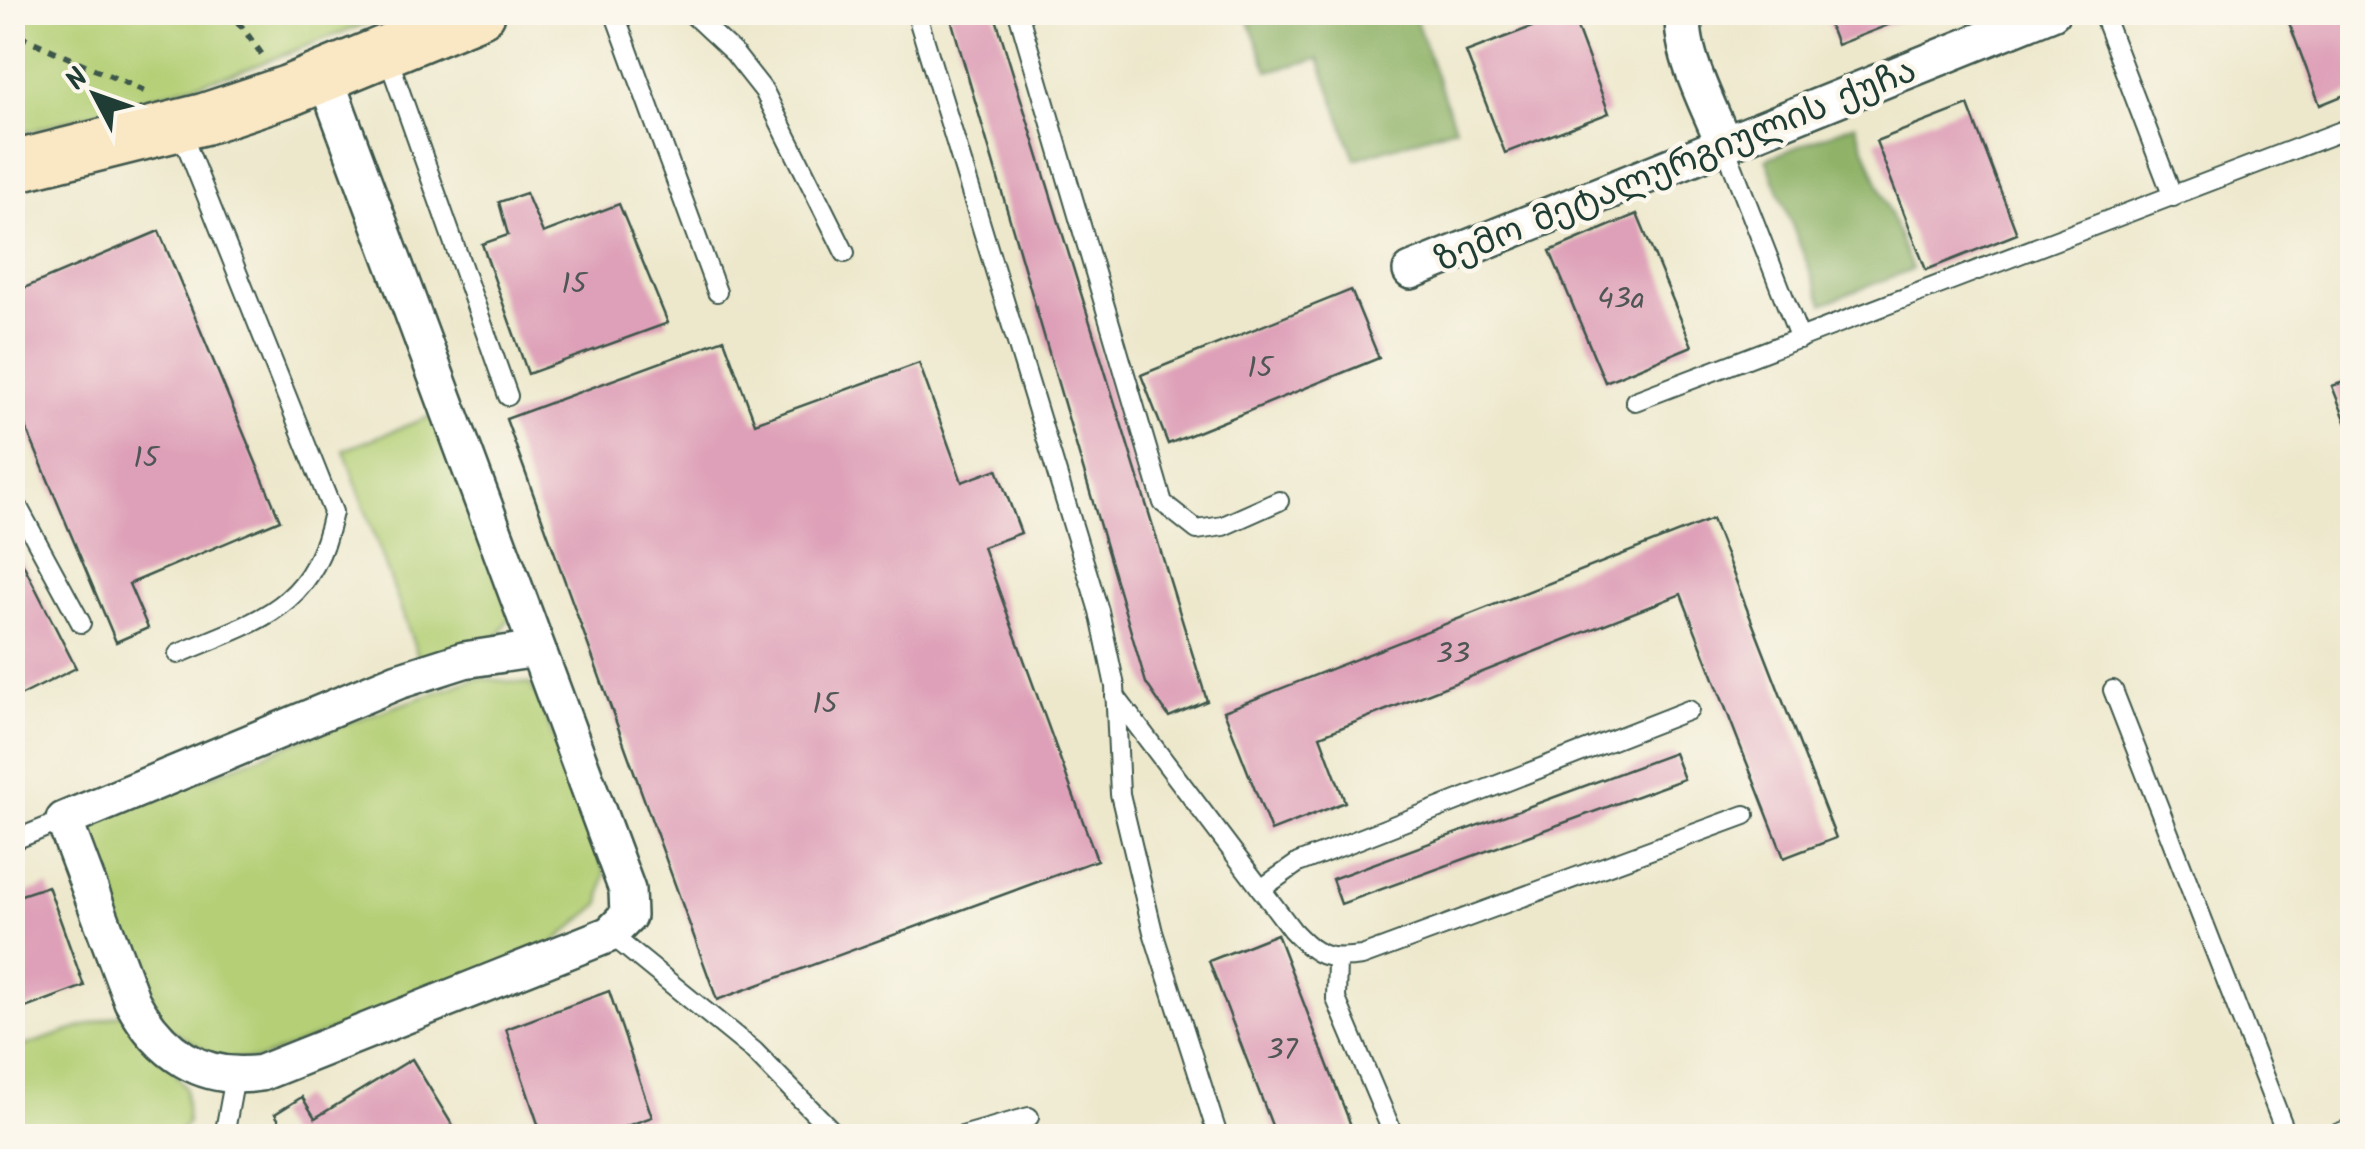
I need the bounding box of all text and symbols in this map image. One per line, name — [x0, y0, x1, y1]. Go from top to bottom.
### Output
street label: ზემო მეტალურგიულის ქუჩა — [1427, 44, 1925, 289]
north arrow — [45, 45, 145, 145]
text: N — [55, 59, 101, 102]
house number: 15 — [561, 261, 589, 309]
house number: 43a — [1597, 276, 1645, 324]
house number: 15 — [1247, 345, 1275, 393]
house number: 15 — [133, 435, 161, 483]
house number: 33 — [1436, 631, 1470, 679]
house number: 15 — [812, 681, 840, 729]
house number: 37 — [1267, 1027, 1299, 1075]

